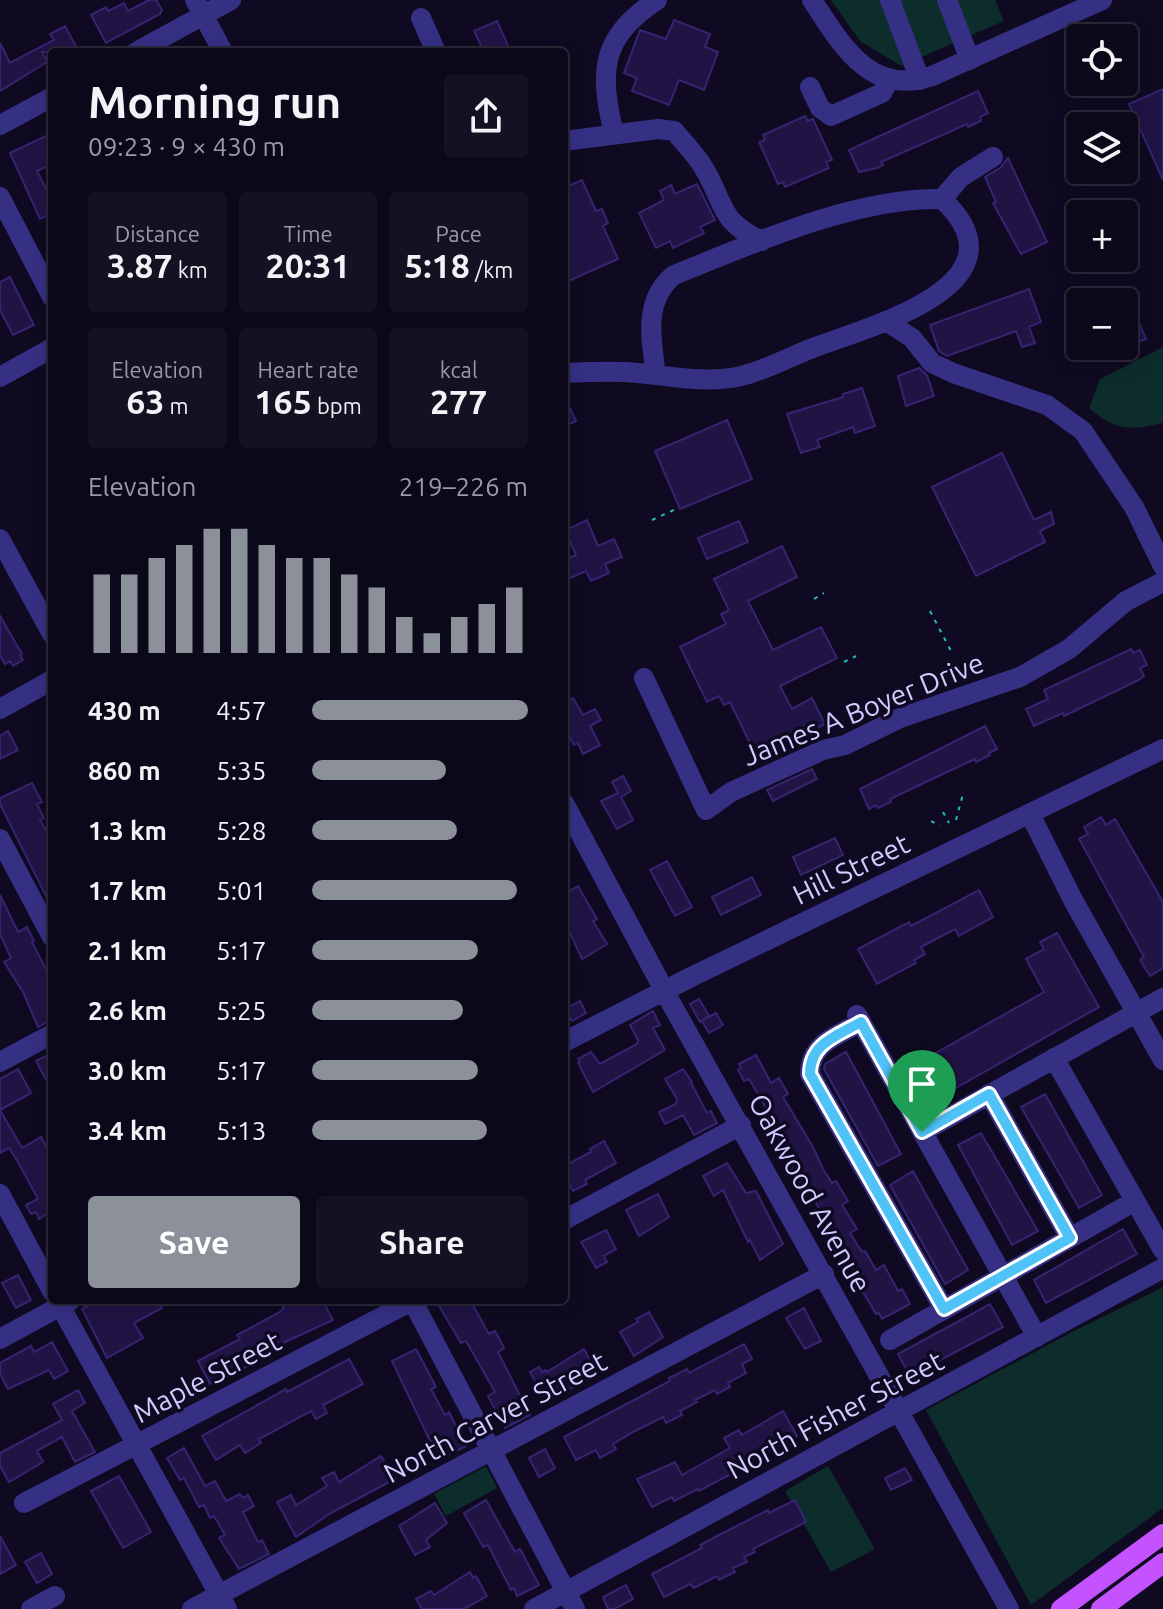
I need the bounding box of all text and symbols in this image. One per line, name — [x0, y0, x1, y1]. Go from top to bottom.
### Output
map controls — [1066, 24, 1138, 360]
button: locate — [1066, 24, 1138, 96]
button: share — [444, 74, 528, 158]
text: Morning run — [88, 77, 341, 126]
button: layers — [1066, 112, 1138, 184]
text: 09:23 · 9 × 430 m — [88, 132, 285, 161]
button: + — [1066, 200, 1138, 272]
text: Distance — [115, 221, 200, 246]
text: Time — [283, 221, 333, 246]
text: Pace — [435, 221, 482, 246]
text: 3.87 — [107, 246, 173, 284]
text: 20:31 — [265, 246, 351, 284]
text: 5:18 — [404, 246, 470, 284]
text: km — [173, 257, 208, 282]
text: /km — [470, 257, 513, 282]
button: − — [1066, 288, 1138, 360]
text: Elevation — [111, 357, 203, 382]
text: Heart rate — [257, 357, 359, 382]
text: kcal — [440, 357, 478, 382]
text: 63 — [126, 382, 164, 420]
text: 165 — [254, 382, 312, 420]
text: 277 — [430, 382, 487, 420]
text: m — [164, 393, 189, 418]
text: bpm — [312, 393, 362, 418]
text: Elevation — [88, 472, 196, 501]
text: 219–226 m — [399, 472, 528, 501]
street label: James A Boyer Drive — [738, 646, 988, 771]
text: 430 m — [88, 696, 161, 725]
text: 4:57 — [216, 696, 266, 725]
text: 860 m — [88, 756, 161, 785]
text: 5:35 — [216, 756, 266, 785]
text: 1.3 km — [88, 816, 167, 845]
text: 5:28 — [216, 816, 266, 845]
street label: Hill Street — [788, 827, 914, 910]
text: 1.7 km — [88, 876, 167, 905]
text: 5:01 — [216, 876, 266, 905]
text: 2.1 km — [88, 936, 167, 965]
text: 5:17 — [216, 936, 266, 965]
text: 2.6 km — [88, 996, 167, 1025]
text: 5:25 — [216, 996, 266, 1025]
pin — [888, 1050, 956, 1132]
text: 3.0 km — [88, 1056, 167, 1085]
text: 5:17 — [216, 1056, 266, 1085]
icon: arrive — [900, 1062, 944, 1106]
street label: Oakwood Avenue — [743, 1088, 878, 1297]
text: 3.4 km — [88, 1116, 167, 1145]
text: 5:13 — [216, 1116, 266, 1145]
button: Save — [88, 1196, 300, 1288]
button: Share — [316, 1196, 528, 1288]
street label: Maple Street — [128, 1325, 286, 1428]
street label: North Fisher Street — [721, 1344, 948, 1485]
street label: North Carver Street — [378, 1345, 611, 1488]

